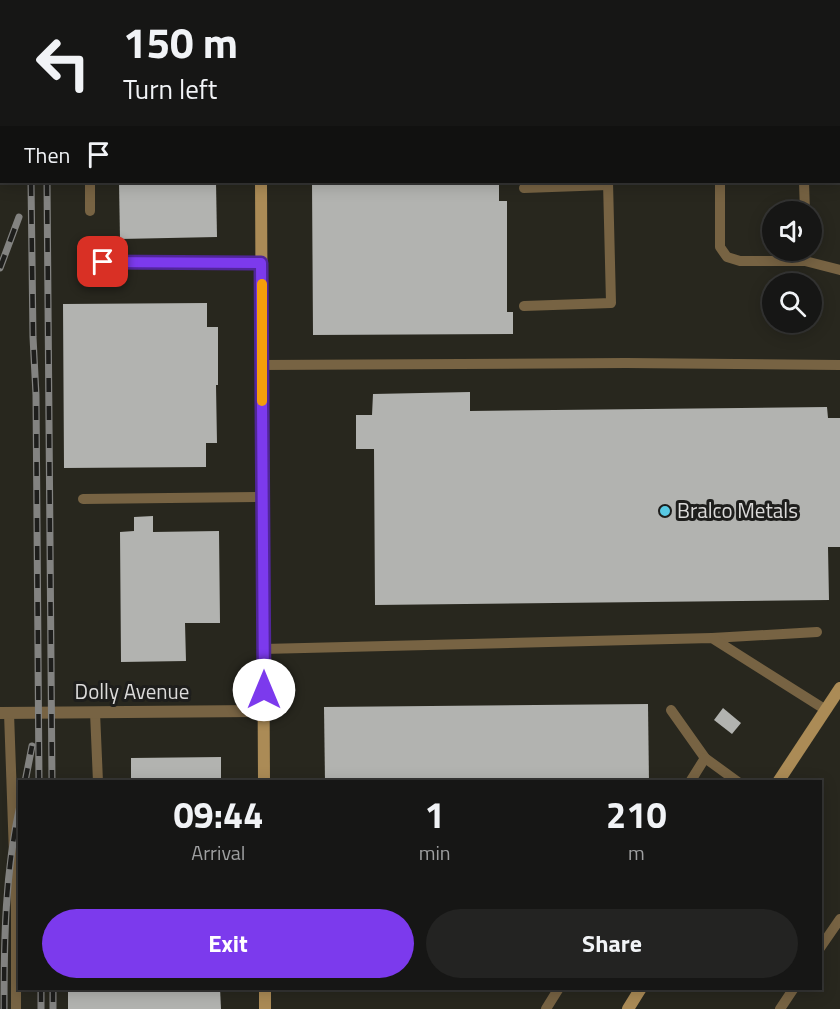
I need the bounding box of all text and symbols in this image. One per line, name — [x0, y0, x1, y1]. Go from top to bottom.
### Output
text: 150 m — [123, 10, 238, 74]
icon: left — [24, 24, 102, 102]
text: Turn left — [123, 68, 217, 109]
text: Then — [24, 138, 70, 172]
icon: arrive — [82, 138, 115, 171]
map controls — [762, 201, 822, 333]
button: sound — [762, 201, 822, 261]
pin — [77, 236, 128, 287]
icon: arrive — [86, 245, 119, 278]
button: search — [762, 273, 822, 333]
place label: Bralco Metals — [677, 494, 798, 526]
marker: Bralco Metals — [658, 504, 672, 518]
position arrow — [232, 658, 296, 722]
street label: Dolly Avenue — [75, 675, 189, 707]
text: 09:44 — [173, 787, 263, 842]
text: 1 — [425, 787, 445, 842]
text: 210 — [606, 787, 667, 842]
text: Arrival — [191, 837, 246, 868]
text: min — [419, 837, 451, 868]
text: m — [628, 837, 645, 868]
button: Exit — [42, 909, 414, 978]
button: Share — [426, 909, 798, 978]

